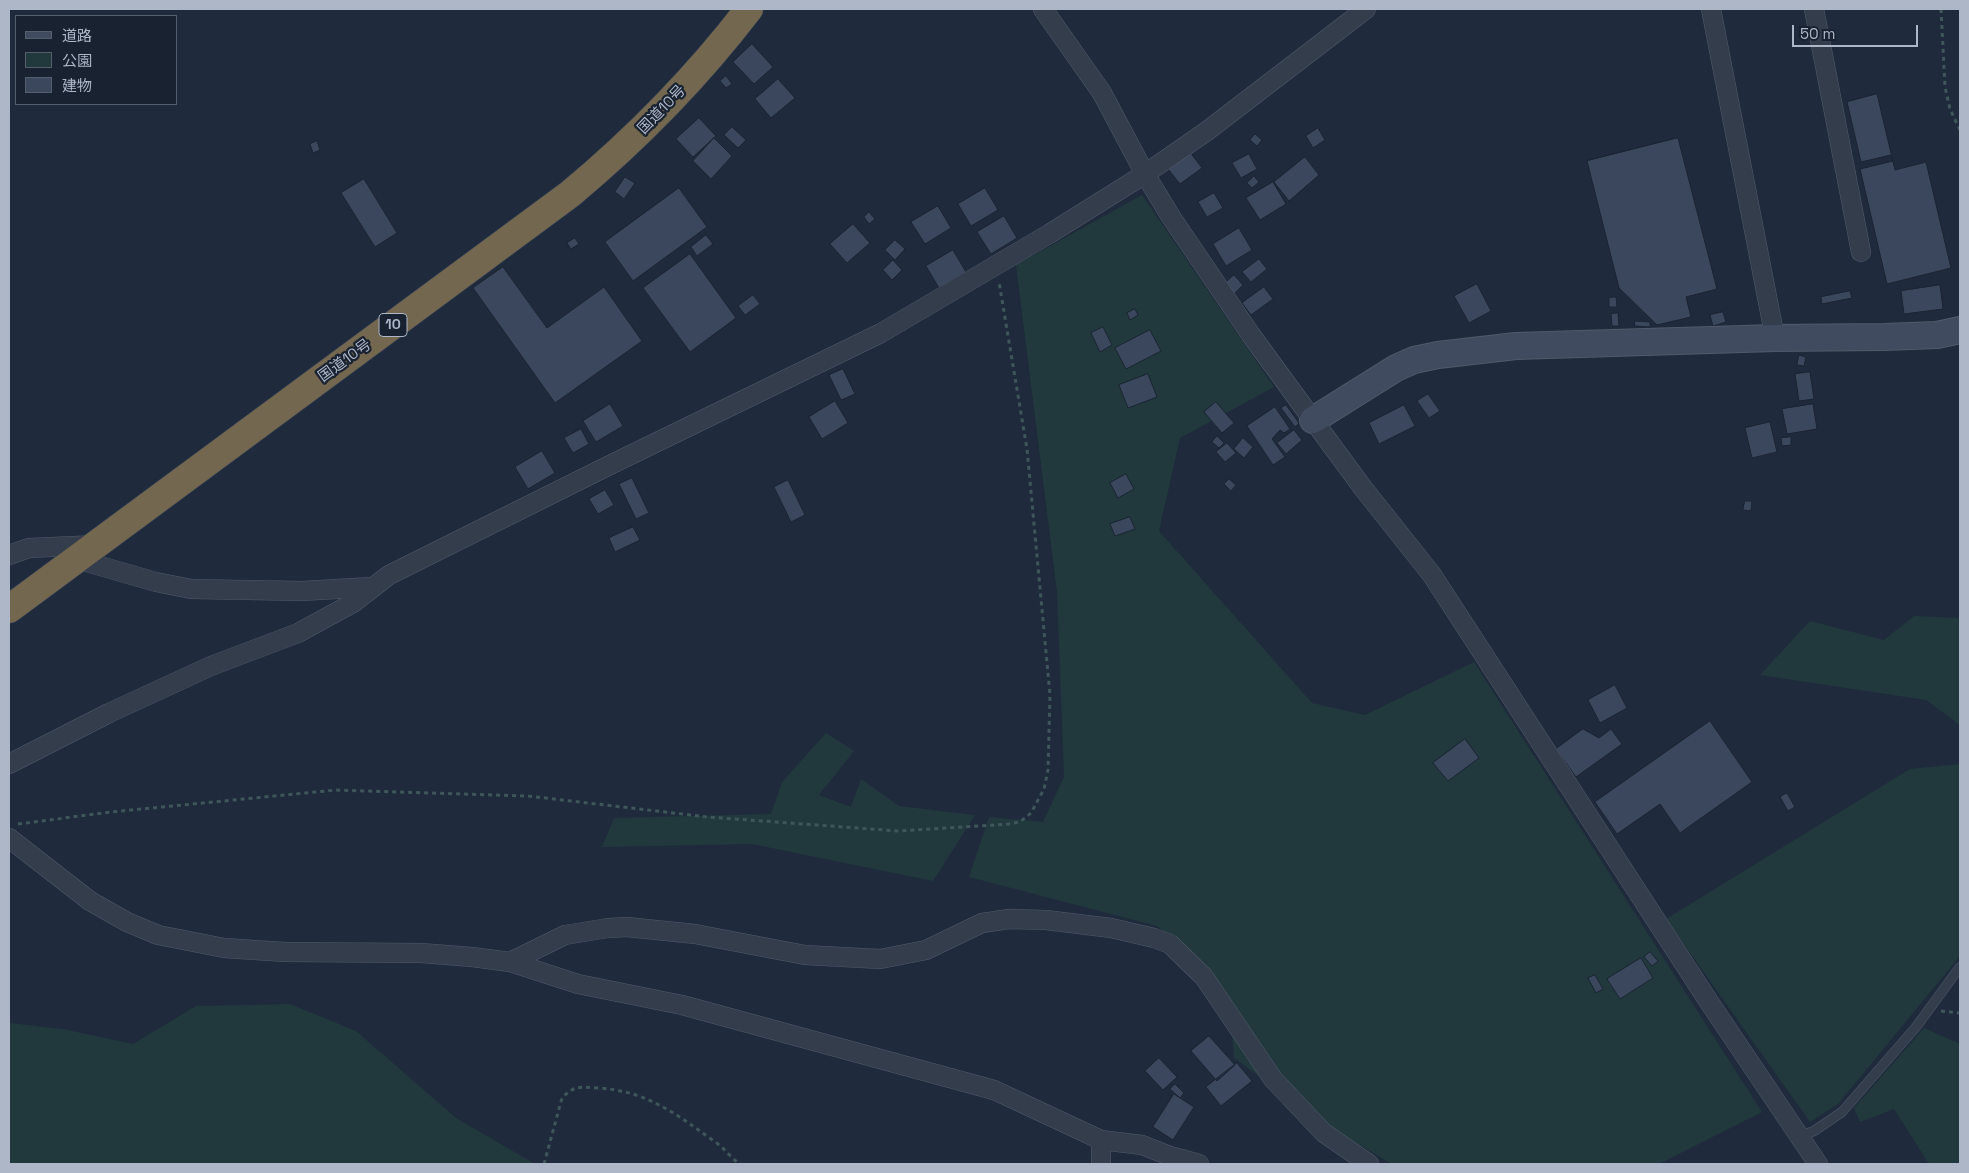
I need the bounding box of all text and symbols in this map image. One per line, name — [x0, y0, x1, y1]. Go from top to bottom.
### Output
legend — [15, 15, 178, 105]
scale bar — [1794, 15, 1920, 47]
text: 50 m — [1800, 24, 1835, 43]
text: 道路 — [62, 26, 92, 45]
text: 公園 — [62, 51, 92, 70]
text: 建物 — [62, 76, 92, 95]
street label: 国道10号 — [634, 82, 690, 138]
road number: 10 — [379, 314, 407, 336]
street label: 国道10号 — [315, 336, 375, 386]

